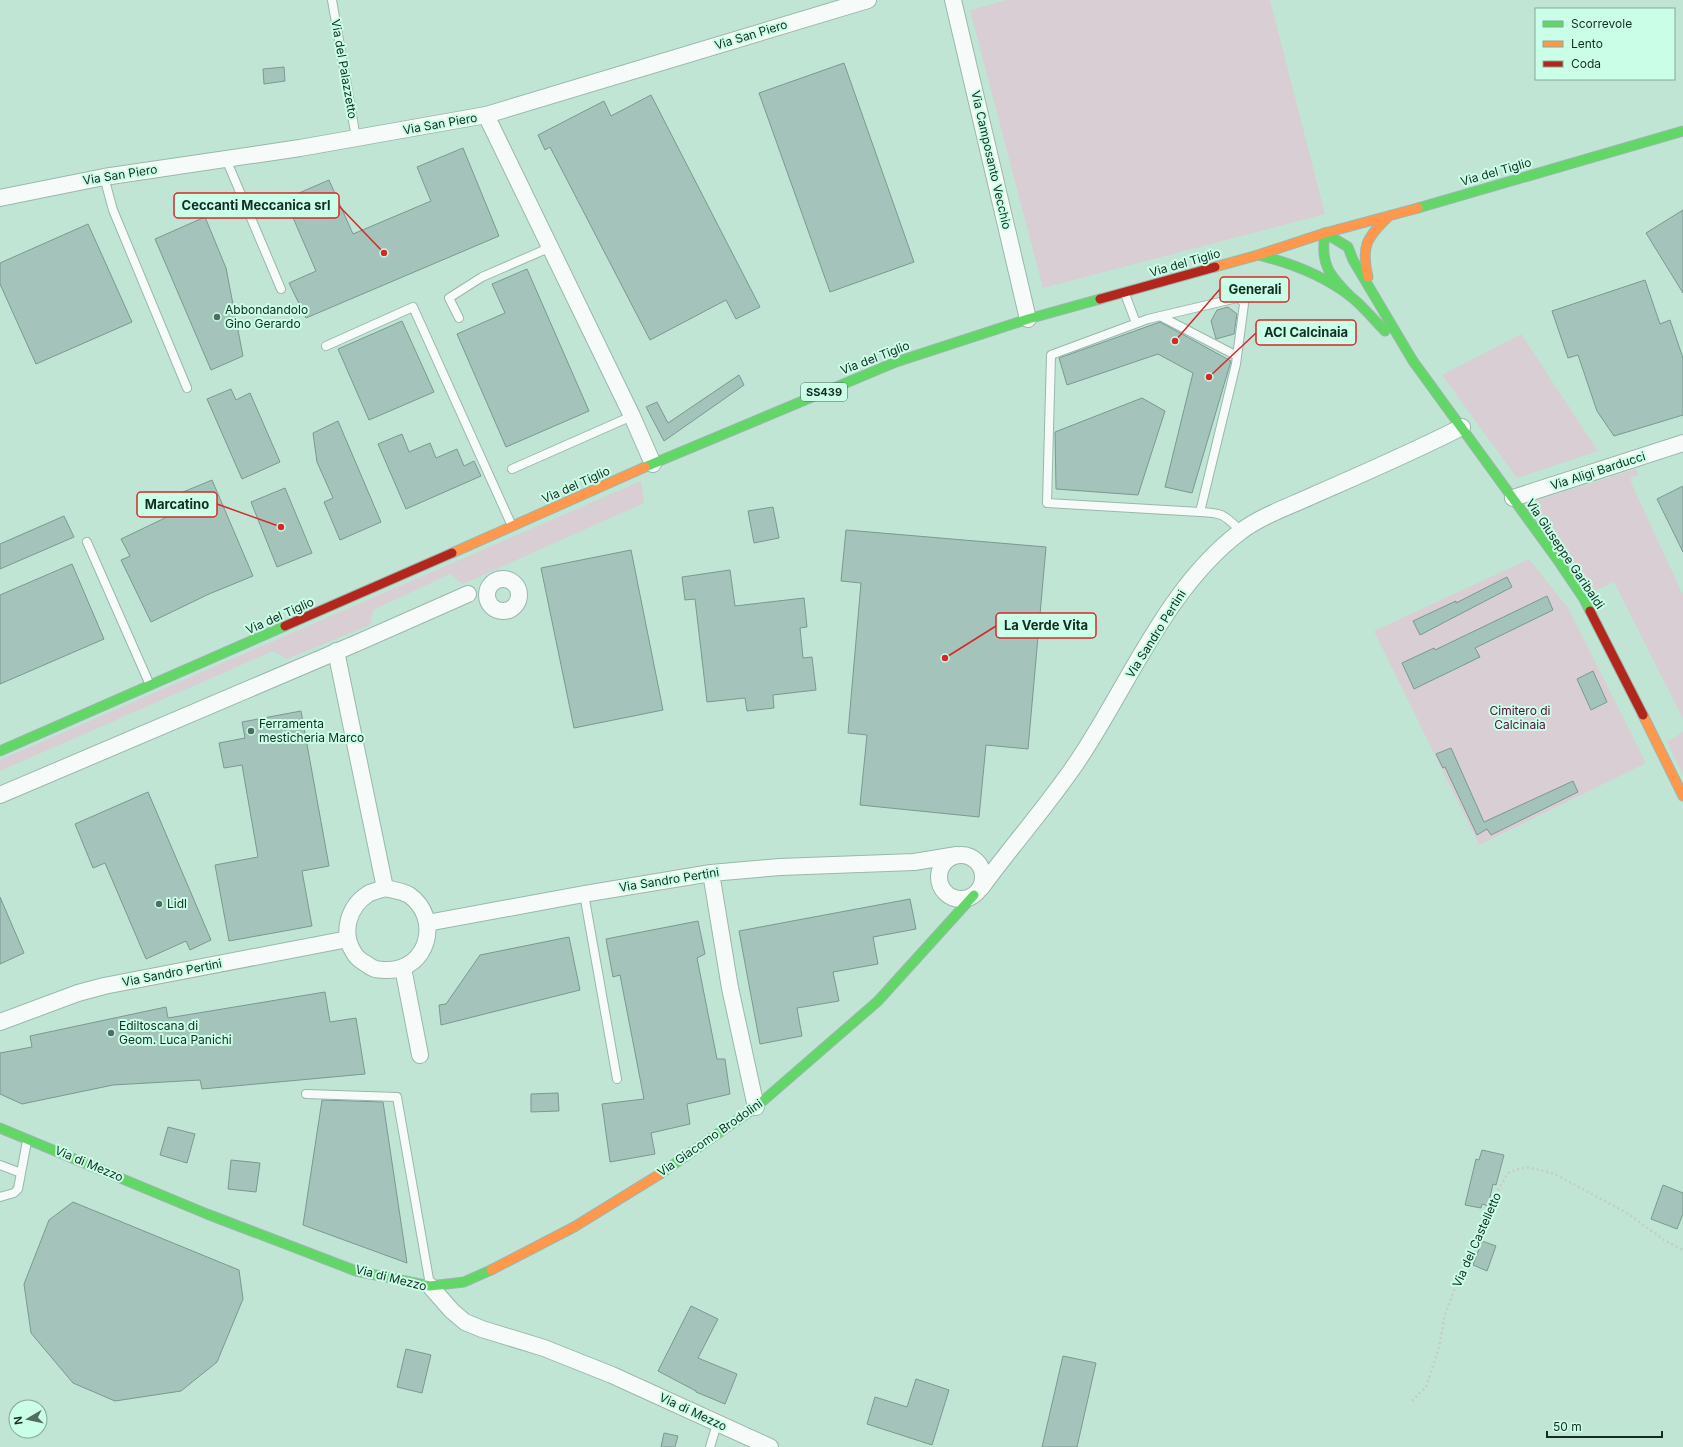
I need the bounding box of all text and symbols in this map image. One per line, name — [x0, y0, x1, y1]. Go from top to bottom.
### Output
legend — [1535, 8, 1675, 80]
street label: Via San Piero — [713, 16, 789, 53]
text: Scorrevole — [1571, 16, 1632, 31]
street label: Via del Palazzetto — [328, 18, 361, 120]
text: Lento — [1571, 36, 1603, 51]
text: Coda — [1571, 56, 1601, 71]
street label: Via Camposanto Vecchio — [968, 89, 1015, 231]
street label: Via San Piero — [402, 110, 478, 137]
street label: Via del Tiglio — [1459, 154, 1533, 189]
street label: Via San Piero — [82, 161, 158, 188]
callout: Ceccanti Meccanica srl — [174, 193, 339, 218]
text: Ceccanti Meccanica srl — [182, 197, 330, 213]
street label: Via del Tiglio — [1148, 245, 1222, 280]
callout: Generali — [1220, 277, 1289, 302]
text: Generali — [1228, 281, 1282, 297]
place label: Abbondandolo Gino Gerardo — [225, 302, 308, 331]
marker: Abbondandolo Gino Gerardo — [212, 312, 222, 322]
callout: ACI Calcinaia — [1256, 320, 1356, 345]
text: ACI Calcinaia — [1264, 324, 1348, 340]
street label: Via del Tiglio — [838, 337, 912, 378]
road number: SS439 — [801, 383, 847, 401]
street label: Via Aligi Barducci — [1548, 448, 1647, 493]
street label: Via del Tiglio — [539, 463, 612, 506]
callout: Marcatino — [137, 492, 217, 517]
text: Marcatino — [145, 496, 209, 512]
street label: Via Giuseppe Garibaldi — [1523, 496, 1608, 612]
street label: Via Sandro Pertini — [1122, 587, 1189, 681]
street label: Via del Tiglio — [243, 594, 316, 637]
callout: La Verde Vita — [996, 613, 1096, 638]
text: La Verde Vita — [1004, 617, 1088, 633]
park label: Cimitero di Calcinaia — [1489, 703, 1551, 732]
place label: Ferramenta mesticheria Marco — [259, 716, 364, 745]
marker: Ferramenta mesticheria Marco — [246, 726, 256, 736]
street label: Via Sandro Pertini — [618, 864, 720, 895]
place label: Lidl — [167, 896, 187, 911]
marker: Lidl — [154, 899, 164, 909]
street label: Via Sandro Pertini — [121, 955, 223, 990]
place label: Ediltoscana di Geom. Luca Panichi — [119, 1018, 232, 1047]
marker: Ediltoscana di Geom. Luca Panichi — [106, 1028, 116, 1038]
street label: Via Giacomo Brodolini — [654, 1096, 765, 1180]
street label: Via di Mezzo — [53, 1142, 126, 1185]
street label: Via del Castelletto — [1449, 1190, 1504, 1289]
street label: Via di Mezzo — [354, 1261, 428, 1294]
street label: Via di Mezzo — [657, 1389, 729, 1434]
north arrow — [8, 1399, 48, 1439]
scale bar — [1547, 1413, 1662, 1439]
text: N — [11, 1415, 26, 1426]
text: 50 m — [1553, 1419, 1582, 1434]

